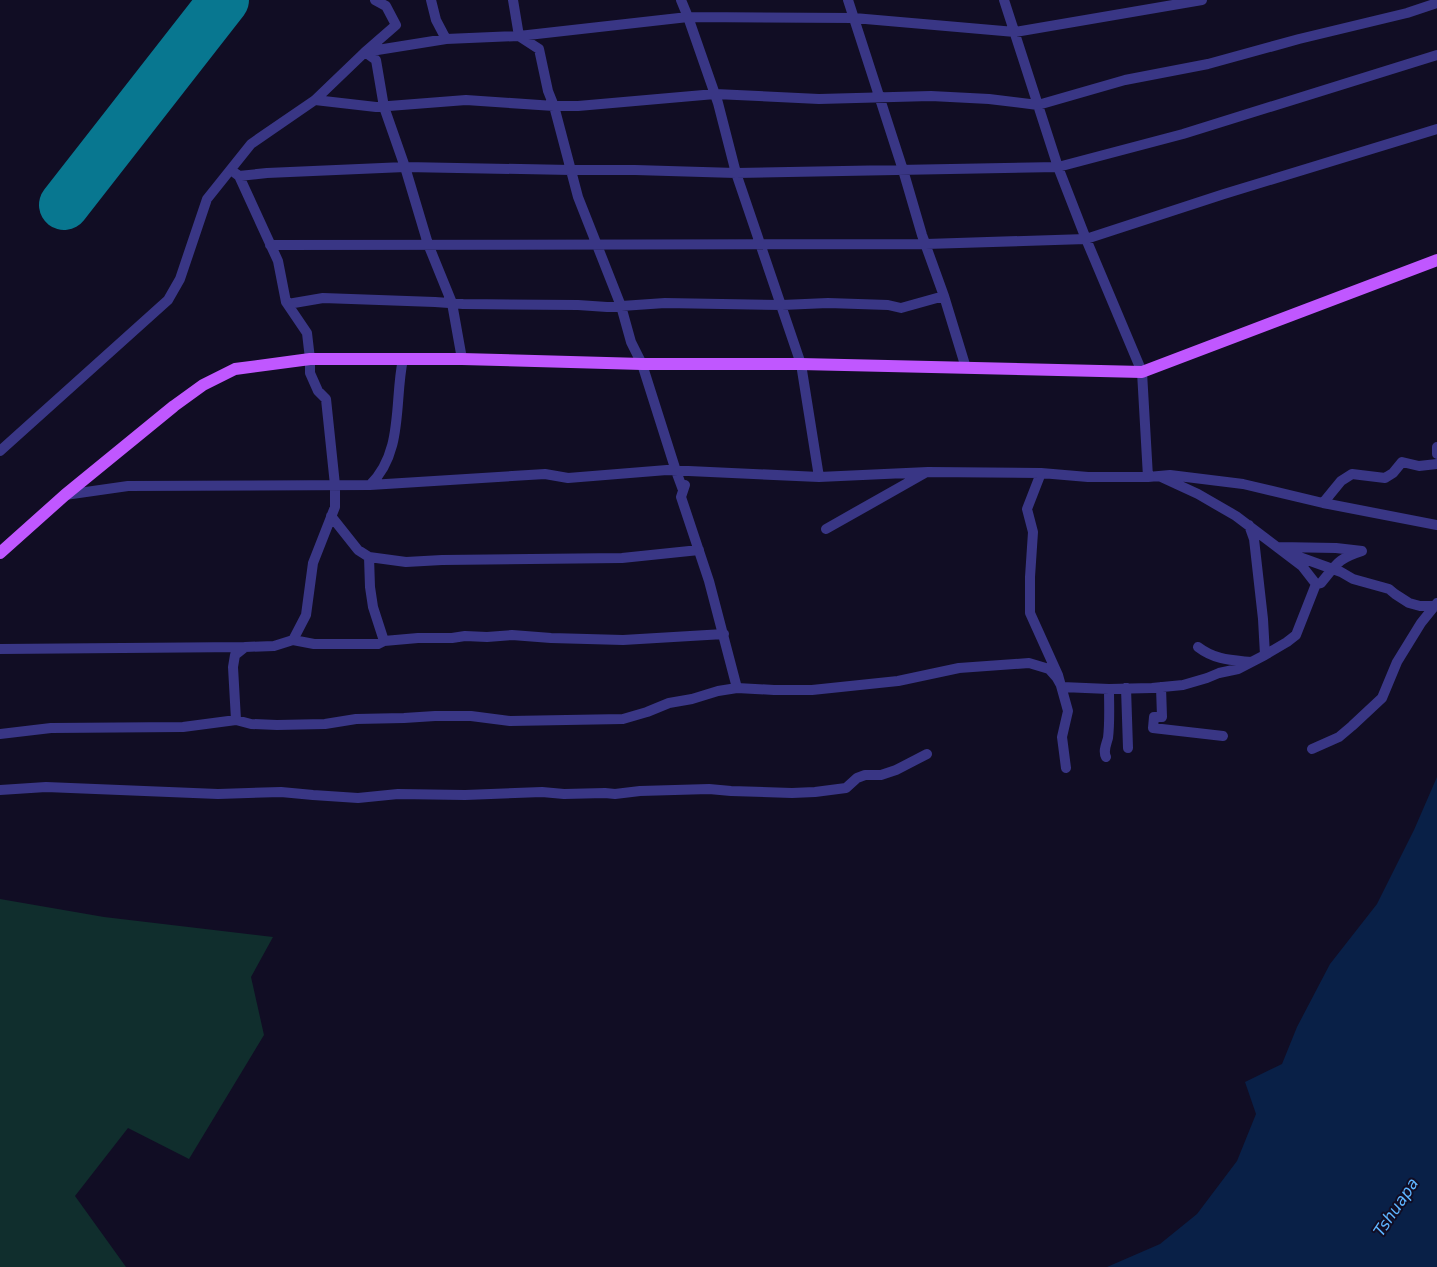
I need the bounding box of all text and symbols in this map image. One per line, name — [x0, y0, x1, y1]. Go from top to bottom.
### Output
water label: Tshuapa — [1370, 1174, 1422, 1240]

